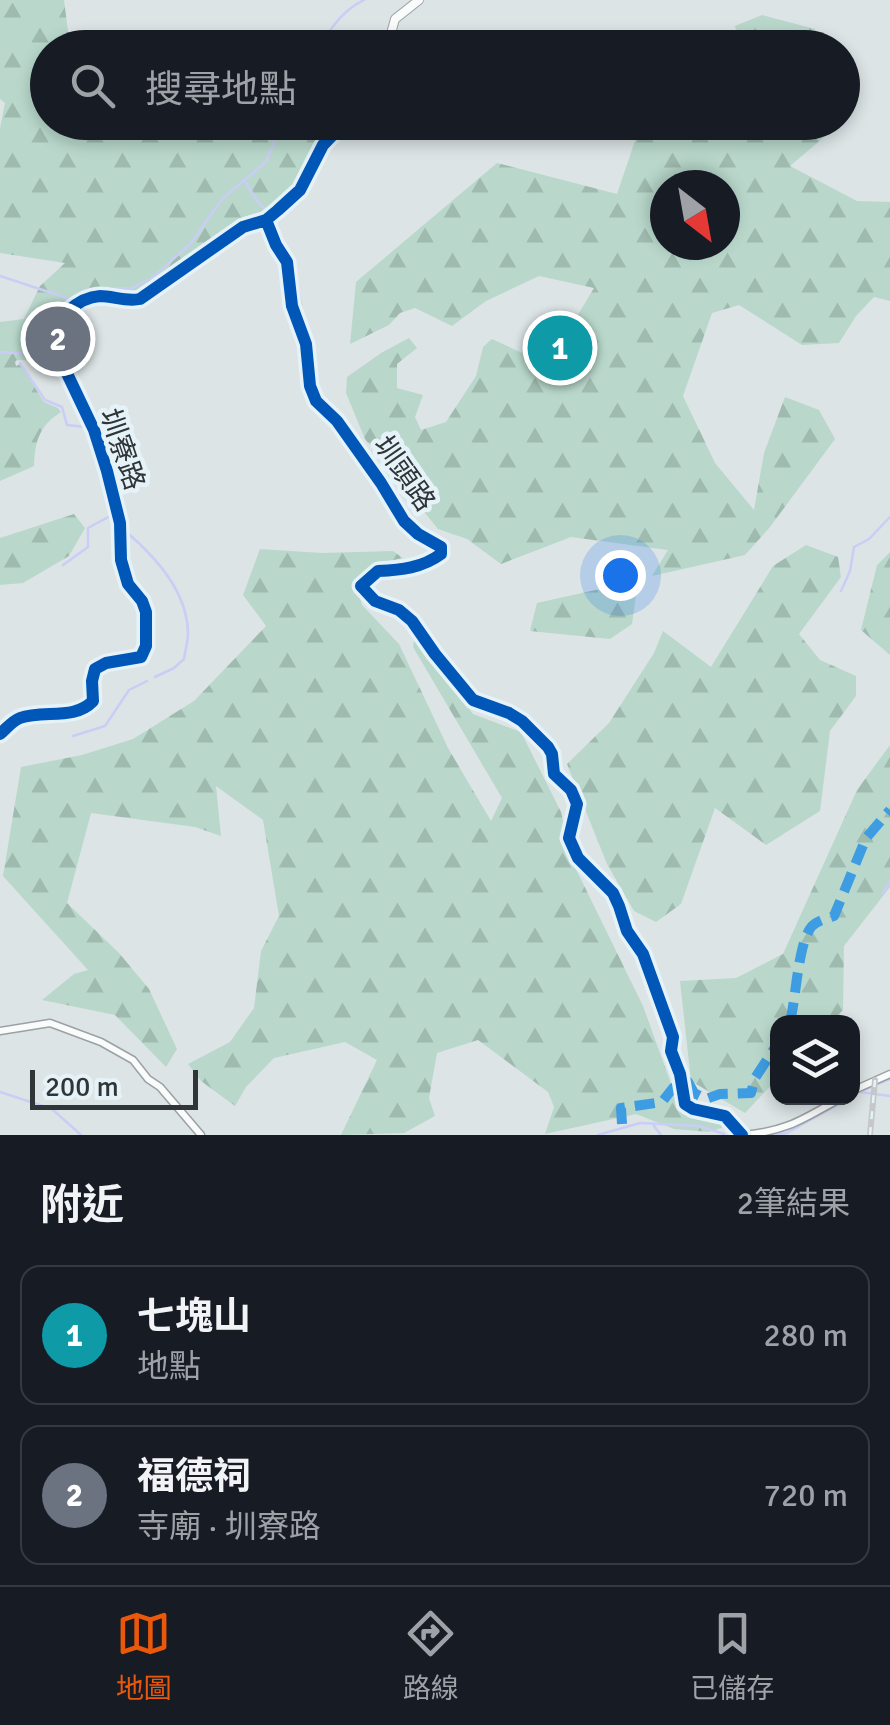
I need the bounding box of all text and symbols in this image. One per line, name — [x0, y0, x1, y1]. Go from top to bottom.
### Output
search box — [30, 30, 860, 140]
icon: search — [65, 58, 120, 113]
text: 搜尋地點 — [145, 66, 297, 113]
north arrow — [650, 170, 740, 260]
pin: 2 — [26, 302, 90, 376]
pin: 1 — [528, 310, 592, 386]
street label: 圳寮路 — [92, 404, 152, 495]
street label: 圳頭路 — [366, 429, 442, 518]
your location — [595, 550, 646, 601]
map controls — [770, 1015, 860, 1105]
button: layers — [770, 1015, 860, 1105]
scale bar — [30, 1065, 198, 1110]
text: 200 m — [45, 1070, 119, 1104]
text: 附近 — [40, 1180, 124, 1231]
text: 2筆結果 — [737, 1184, 850, 1223]
text: 七塊山 — [137, 1293, 251, 1340]
text: 1 — [66, 1316, 83, 1355]
text: 280 m — [764, 1316, 848, 1355]
text: 地點 — [137, 1347, 201, 1386]
text: 福德祠 — [137, 1453, 251, 1500]
text: 2 — [66, 1476, 83, 1515]
text: 720 m — [764, 1476, 848, 1515]
text: 寺廟 · 圳寮路 — [137, 1507, 321, 1546]
tab: 地圖 — [116, 1606, 172, 1706]
tab: 路線 — [403, 1606, 459, 1706]
tab: 已儲存 — [690, 1606, 774, 1706]

